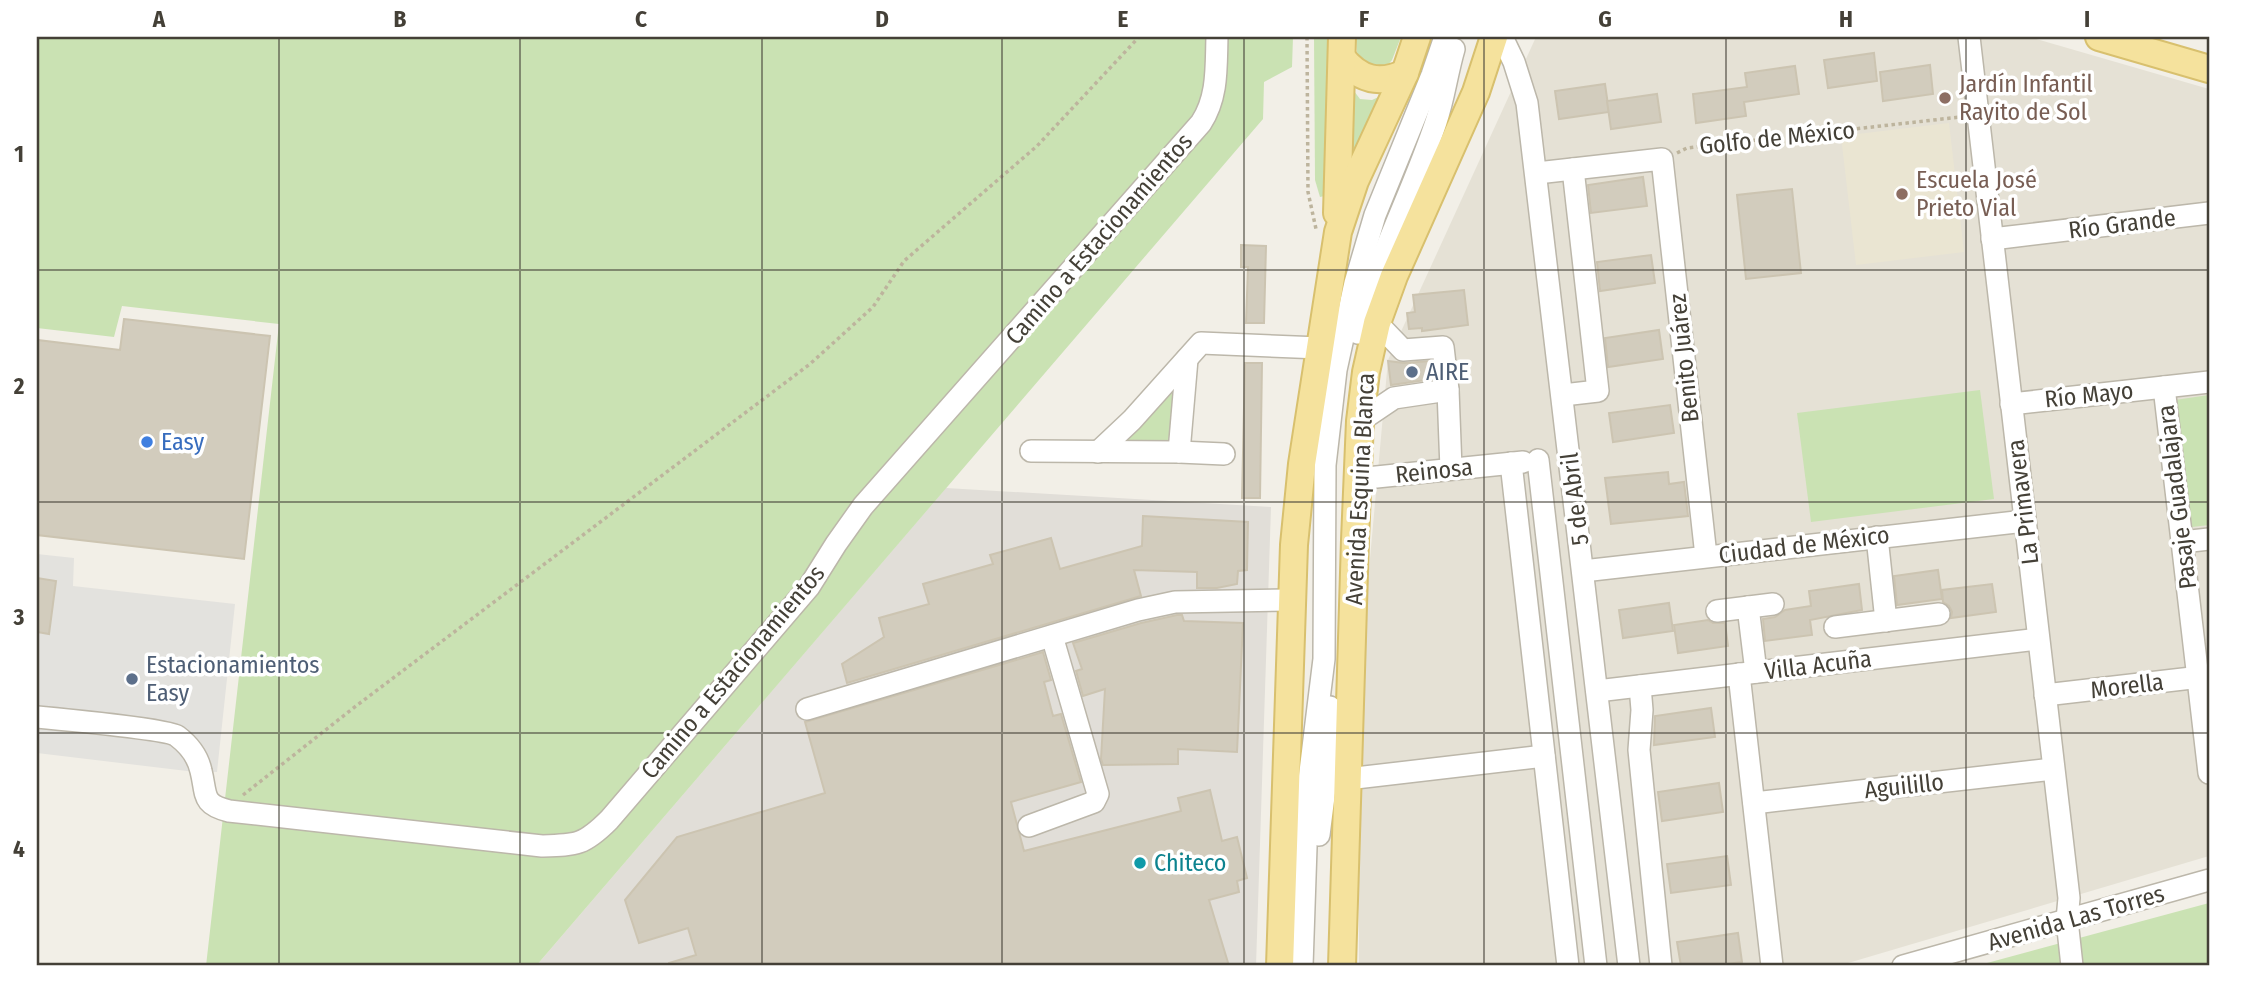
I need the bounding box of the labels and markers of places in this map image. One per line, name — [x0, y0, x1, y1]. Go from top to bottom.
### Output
place label: Jardín Infantil Rayito de Sol — [1959, 70, 2093, 126]
marker: Jardín Infantil Rayito de Sol — [1937, 90, 1953, 106]
place label: Escuela José Prieto Vial — [1916, 166, 2037, 222]
marker: Escuela José Prieto Vial — [1894, 186, 1910, 202]
place label: AIRE — [1426, 358, 1469, 386]
marker: AIRE — [1404, 364, 1420, 380]
place label: Easy — [161, 428, 204, 456]
marker: Easy — [139, 434, 155, 450]
place label: Estacionamientos Easy — [146, 651, 320, 707]
marker: Estacionamientos Easy — [124, 671, 140, 687]
place label: Chiteco — [1154, 849, 1226, 877]
marker: Chiteco — [1132, 855, 1148, 871]

